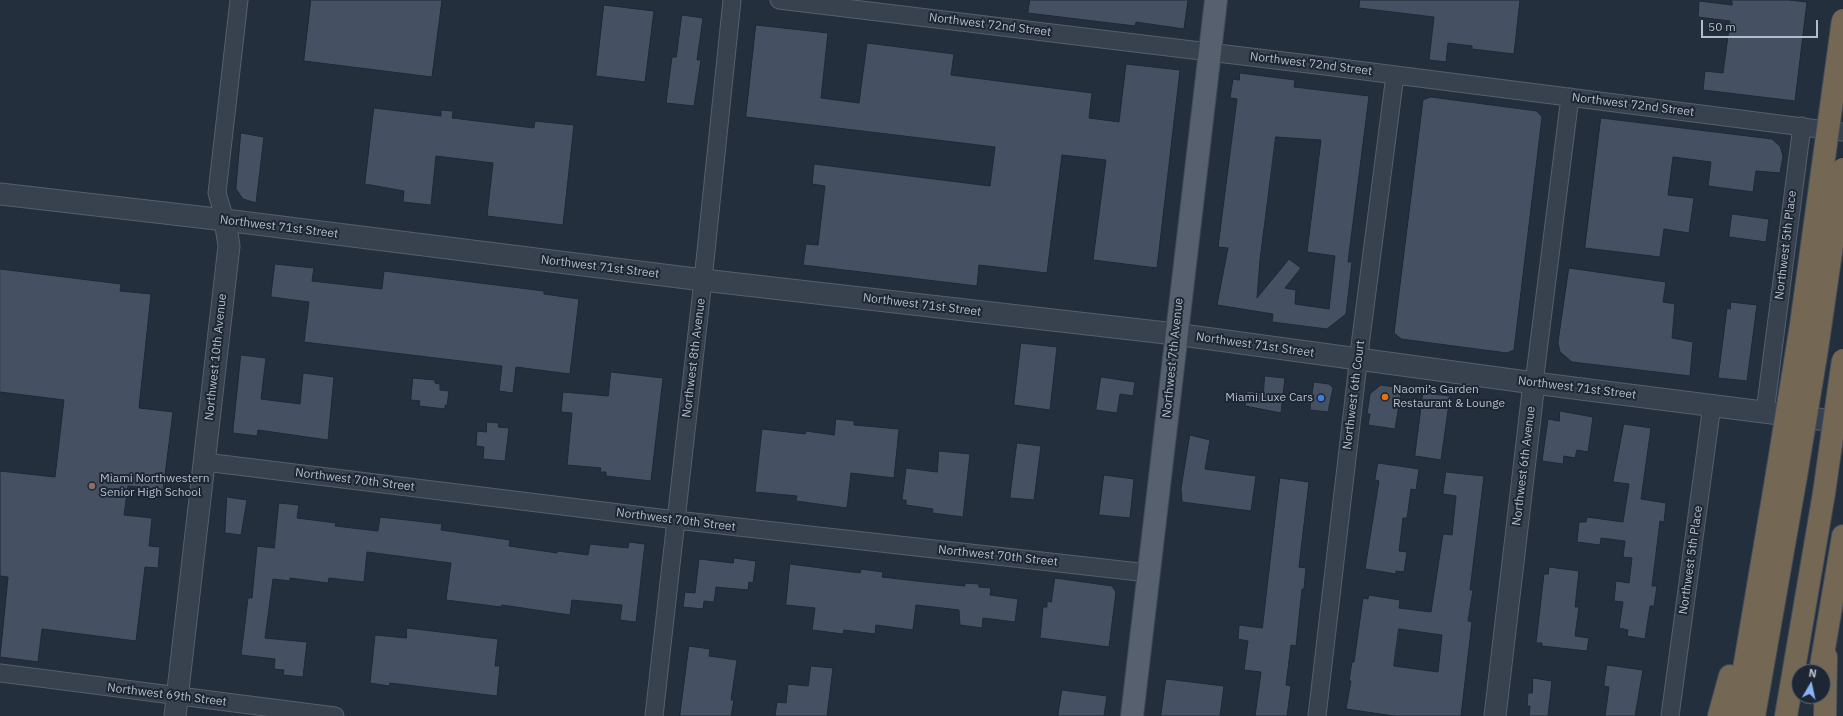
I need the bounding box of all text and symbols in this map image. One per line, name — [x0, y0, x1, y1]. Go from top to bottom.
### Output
street label: Northwest 72nd Street — [928, 10, 1052, 40]
scale bar — [1703, 12, 1820, 38]
text: 50 m — [1708, 19, 1736, 34]
street label: Northwest 72nd Street — [1249, 49, 1373, 79]
street label: Northwest 72nd Street — [1571, 90, 1695, 120]
street label: Northwest 5th Place — [1772, 190, 1800, 300]
street label: Northwest 71st Street — [219, 213, 339, 241]
street label: Northwest 71st Street — [540, 253, 660, 281]
street label: Northwest 71st Street — [862, 291, 982, 319]
street label: Northwest 10th Avenue — [202, 293, 230, 421]
street label: Northwest 8th Avenue — [680, 297, 708, 419]
street label: Northwest 7th Avenue — [1160, 297, 1186, 419]
street label: Northwest 71st Street — [1195, 330, 1315, 360]
street label: Northwest 6th Court — [1340, 340, 1368, 450]
street label: Northwest 71st Street — [1517, 374, 1637, 402]
place label: Naomi’s Garden Restaurant & Lounge — [1393, 383, 1505, 411]
place label: Miami Luxe Cars — [1225, 391, 1313, 405]
marker: Naomi’s Garden Restaurant & Lounge — [1380, 392, 1390, 402]
marker: Miami Luxe Cars — [1316, 393, 1326, 403]
street label: Northwest 6th Avenue — [1510, 405, 1538, 527]
street label: Northwest 70th Street — [294, 466, 416, 494]
place label: Miami Northwestern Senior High School — [100, 472, 210, 500]
marker: Miami Northwestern Senior High School — [87, 481, 97, 491]
street label: Northwest 5th Place — [1676, 505, 1706, 615]
street label: Northwest 70th Street — [615, 506, 737, 534]
street label: Northwest 70th Street — [937, 543, 1059, 569]
north arrow — [1791, 664, 1831, 704]
text: N — [1808, 666, 1818, 681]
street label: Northwest 69th Street — [106, 681, 228, 709]

